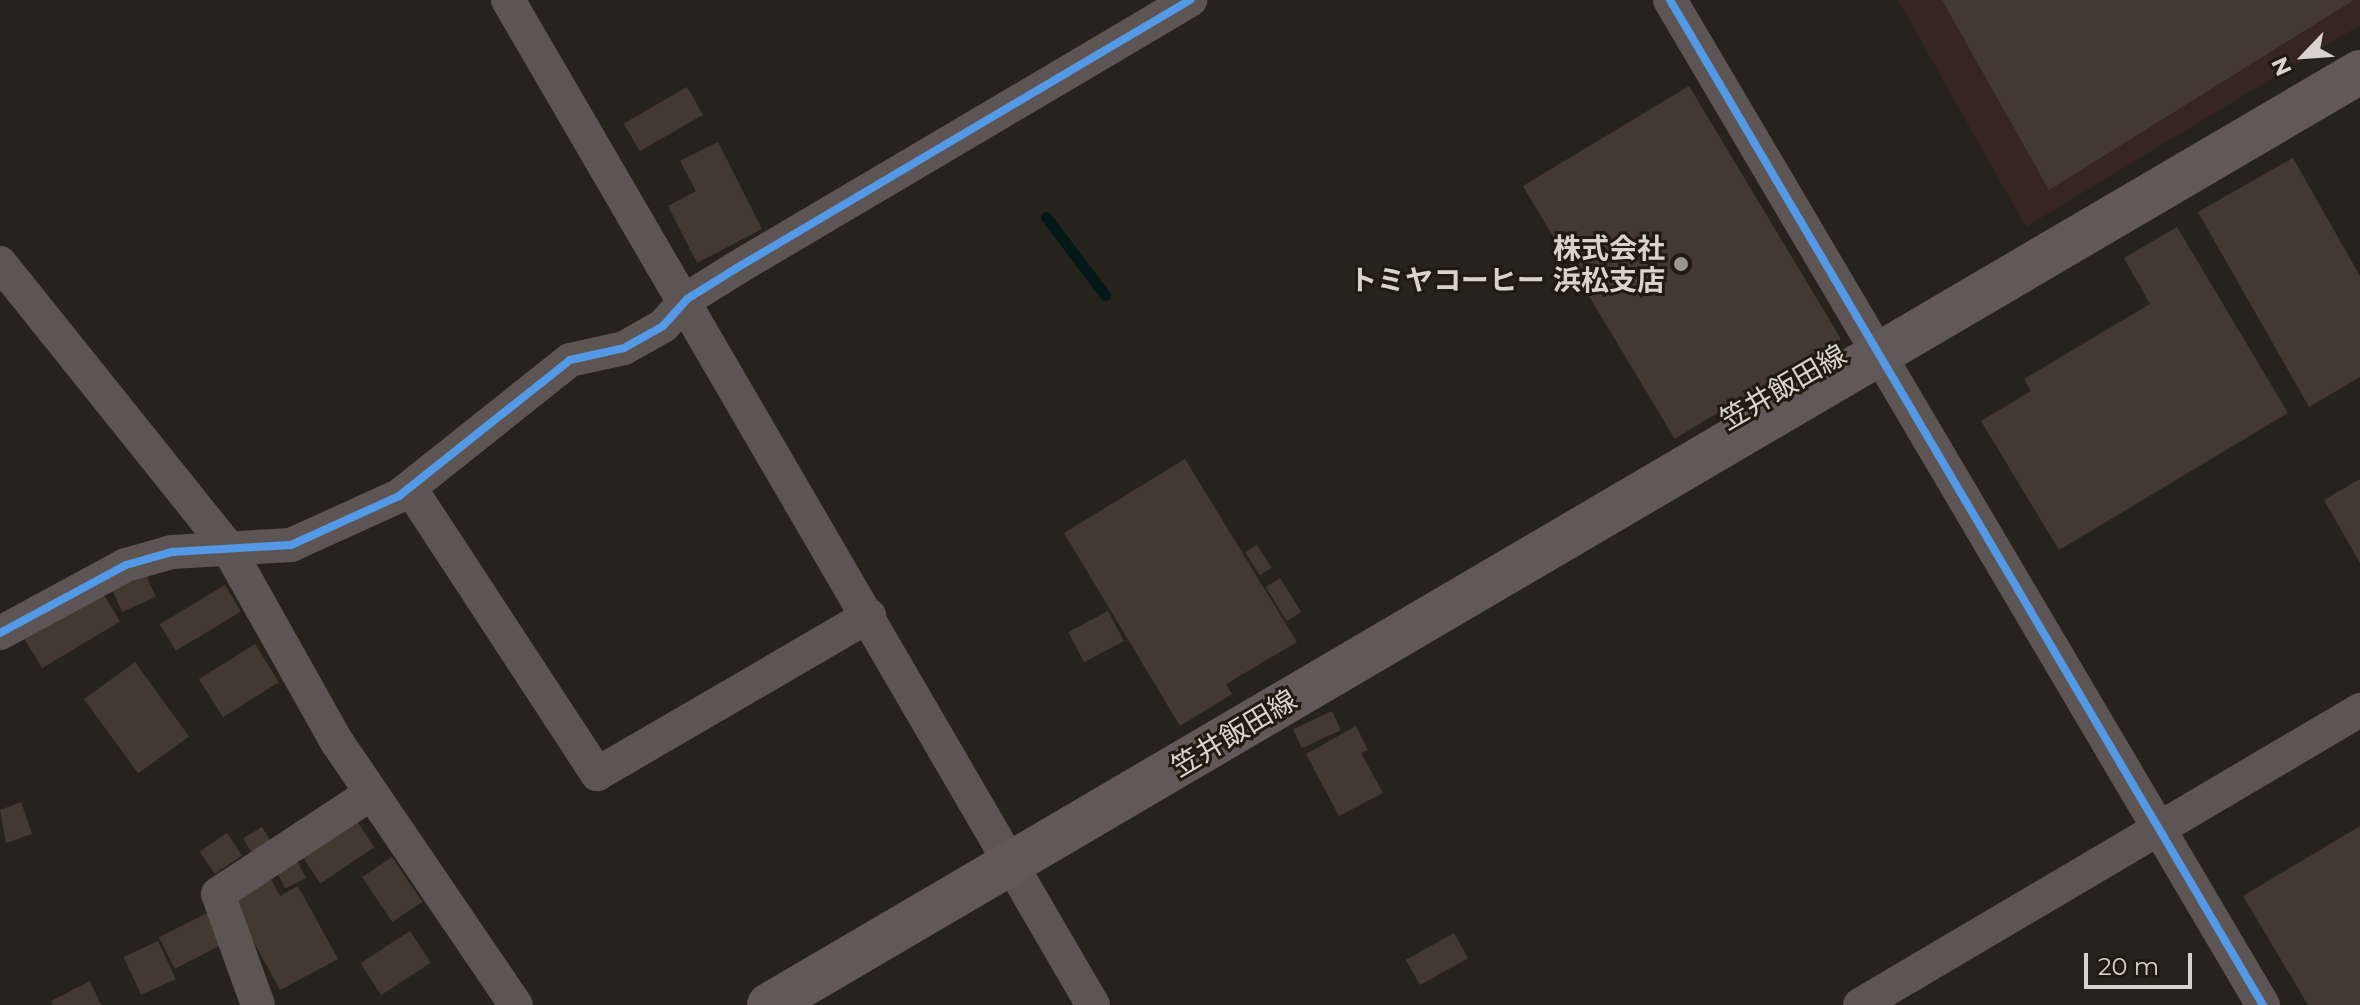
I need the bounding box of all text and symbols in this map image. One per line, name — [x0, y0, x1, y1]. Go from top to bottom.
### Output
north arrow — [2264, 16, 2344, 96]
text: N — [2266, 53, 2298, 80]
place label: 株式会社 トミヤコーヒー 浜松支店 — [1349, 231, 1665, 297]
marker: 株式会社 トミヤコーヒー 浜松支店 — [1672, 255, 1690, 273]
street label: 笠井飯田線 — [1714, 337, 1852, 437]
street label: 笠井飯田線 — [1165, 683, 1303, 783]
scale bar — [2088, 937, 2196, 987]
text: 20 m — [2098, 952, 2159, 981]

